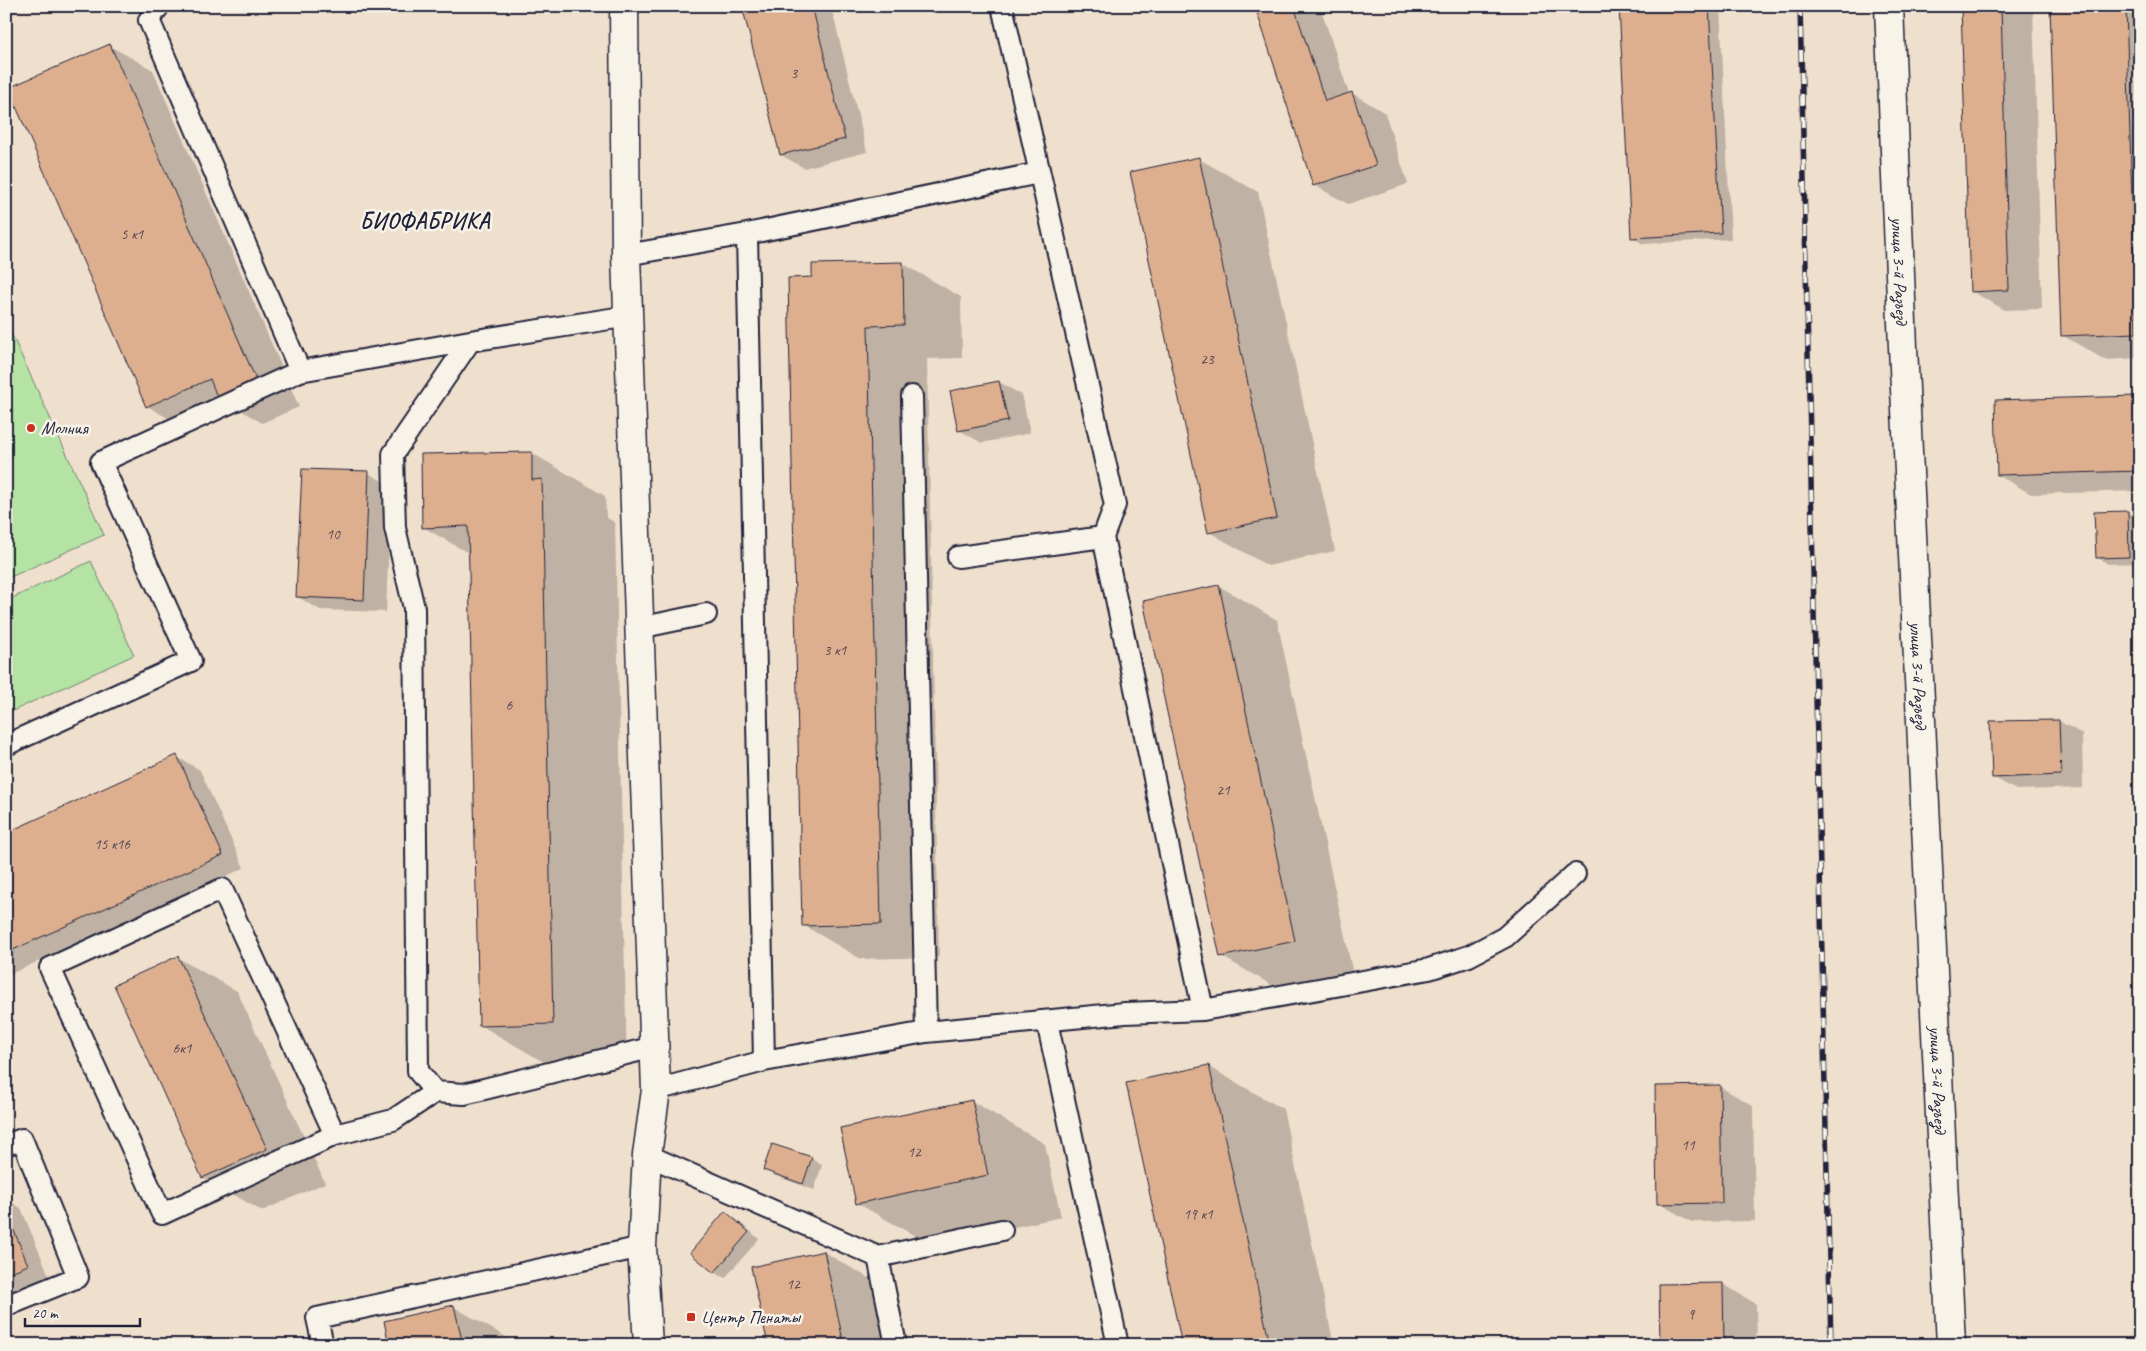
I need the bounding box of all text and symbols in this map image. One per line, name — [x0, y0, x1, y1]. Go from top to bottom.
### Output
house number: 3 — [791, 64, 799, 83]
district label: БИОФАБРИКА — [360, 207, 491, 235]
street label: улица 3-й Разъезд — [1887, 216, 1913, 327]
house number: 5 к1 — [121, 225, 145, 244]
house number: 23 — [1200, 350, 1215, 369]
place label: Молния — [41, 417, 90, 439]
marker: Молния — [25, 422, 37, 434]
house number: 10 — [326, 525, 341, 544]
street label: улица 3-й Разъезд — [1905, 620, 1932, 732]
house number: 3 к1 — [824, 641, 848, 660]
house number: 6 — [506, 696, 514, 715]
house number: 21 — [1216, 781, 1231, 800]
house number: 15 к16 — [94, 835, 131, 854]
street label: улица 3-й Разъезд — [1925, 1025, 1952, 1136]
house number: 6к1 — [172, 1039, 193, 1058]
house number: 11 — [1681, 1136, 1696, 1155]
house number: 12 — [907, 1143, 922, 1162]
house number: 19 к1 — [1183, 1205, 1214, 1224]
house number: 12 — [786, 1275, 801, 1294]
scale bar — [25, 1296, 140, 1328]
text: 20 m — [32, 1304, 59, 1323]
house number: 9 — [1688, 1305, 1696, 1324]
place label: Центр Пенаты — [701, 1306, 802, 1328]
marker: Центр Пенаты — [685, 1311, 697, 1323]

